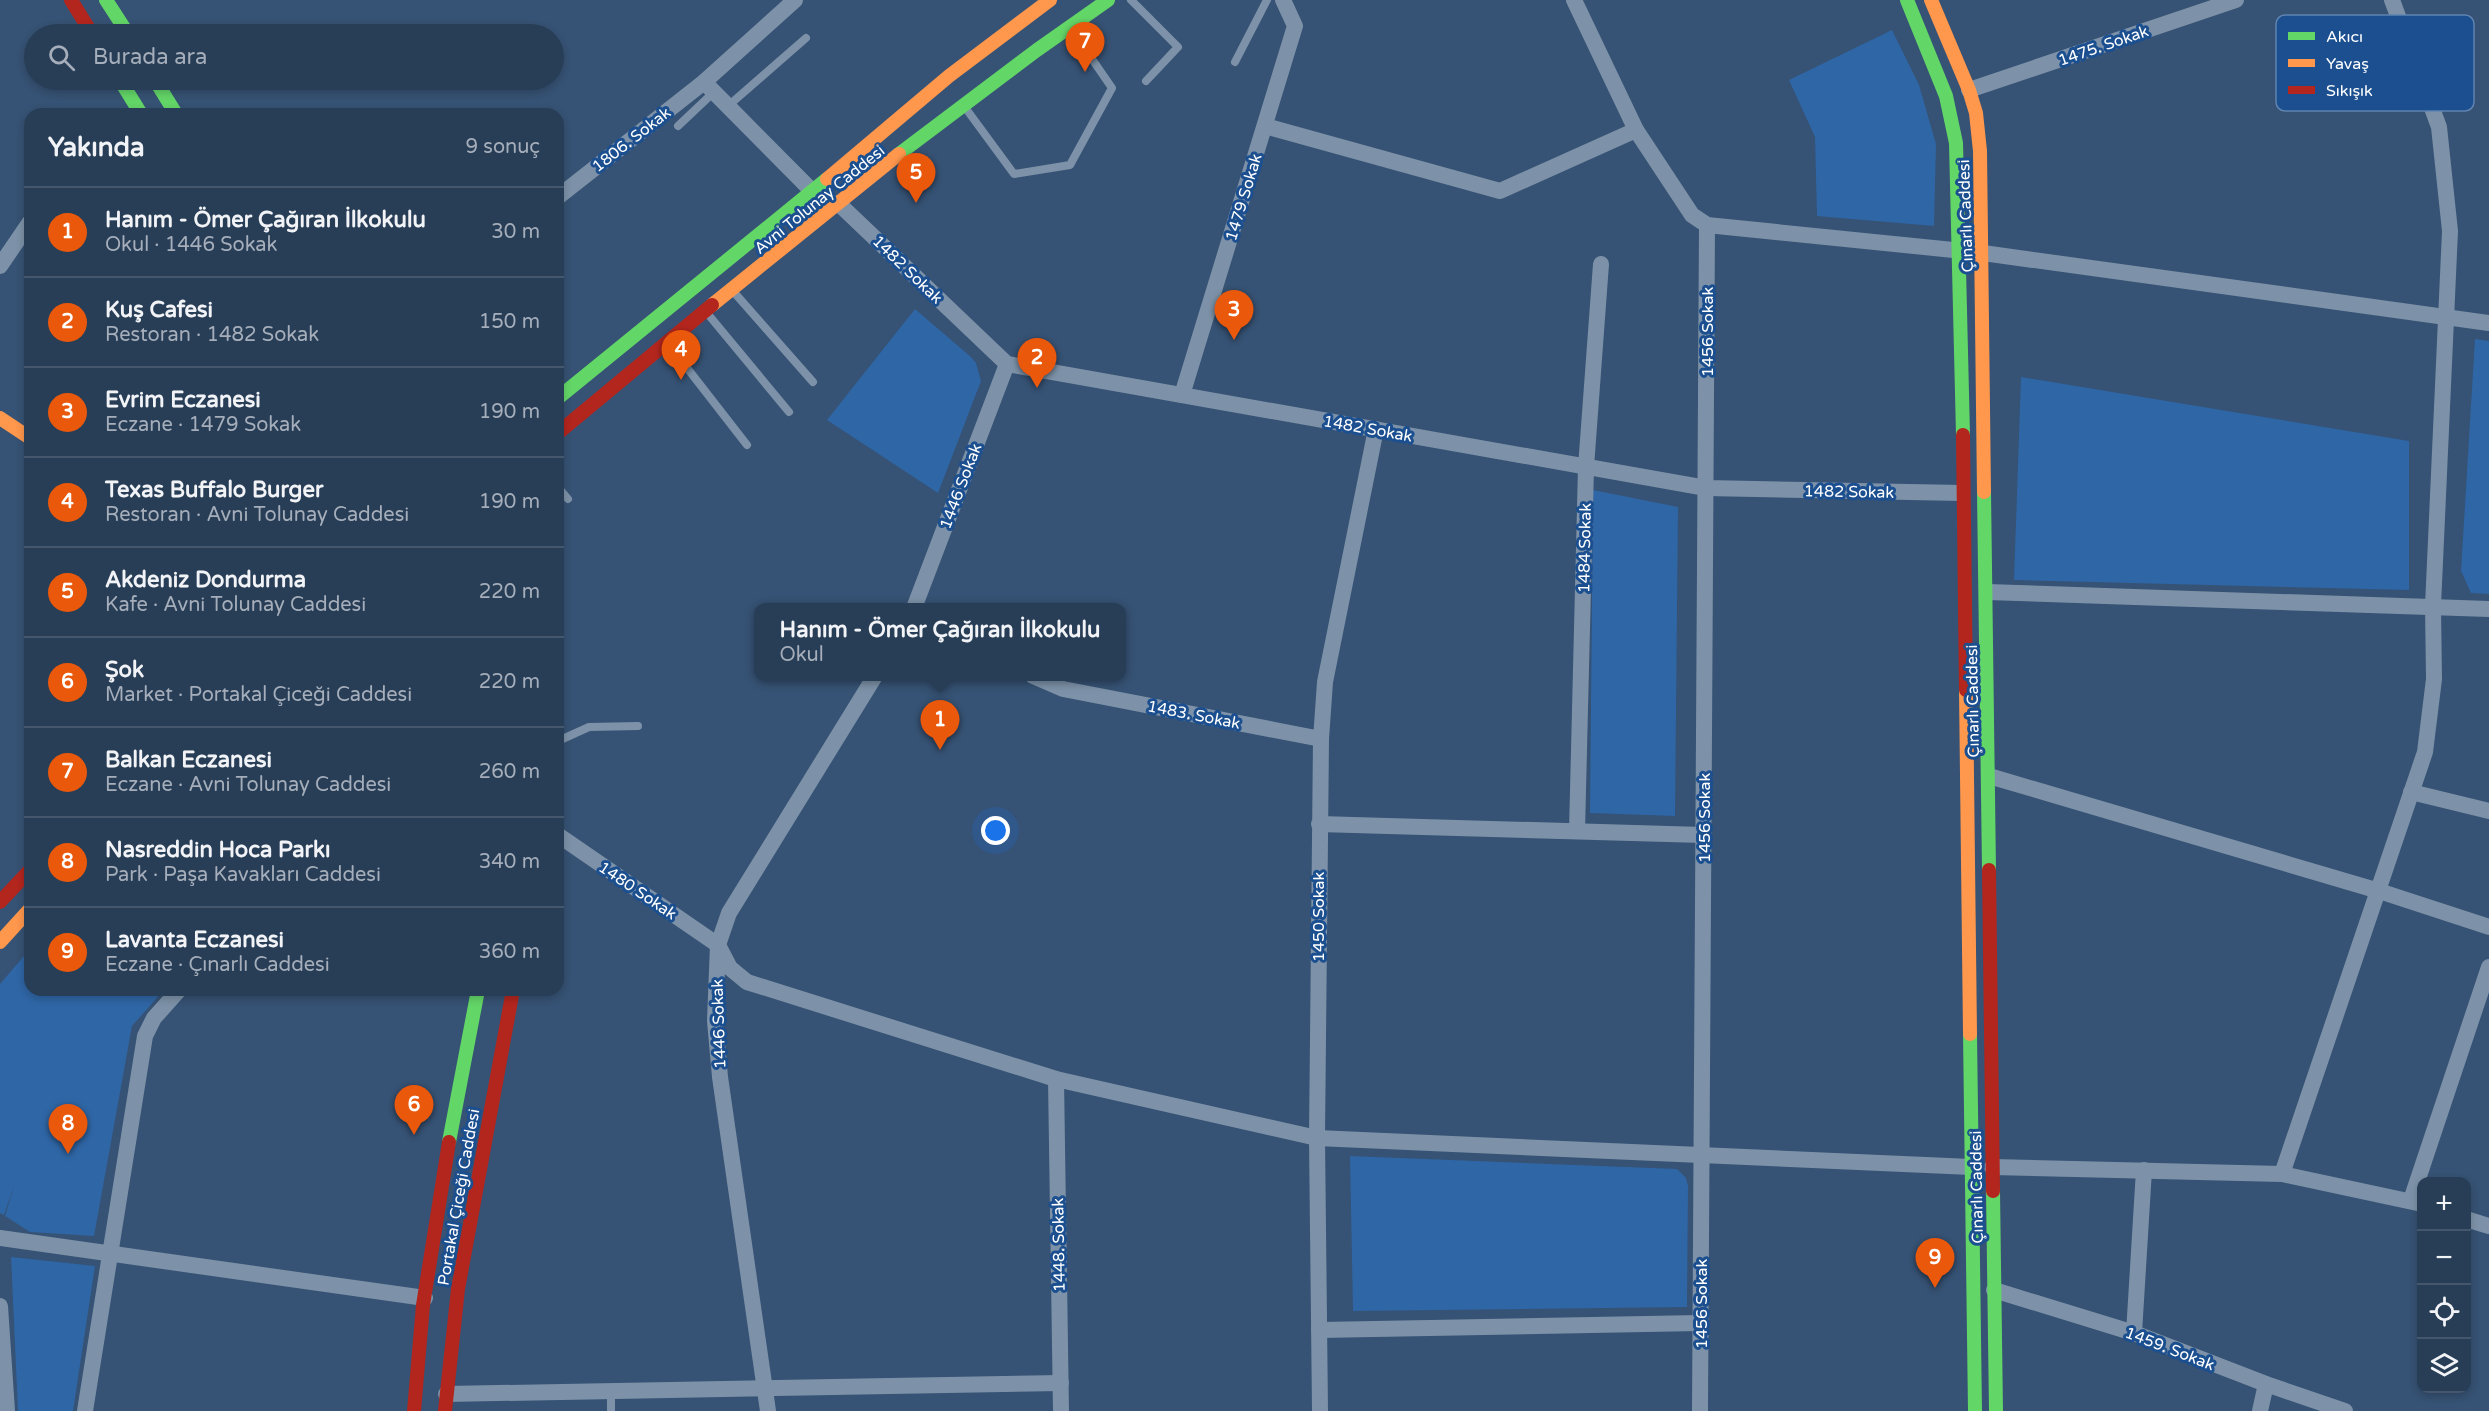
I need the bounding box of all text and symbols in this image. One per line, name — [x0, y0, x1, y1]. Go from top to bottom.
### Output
legend — [2276, 15, 2474, 111]
street label: 1475. Sokak — [2056, 21, 2151, 71]
pin: 7 — [1066, 22, 1104, 72]
search box — [24, 24, 564, 90]
text: Akıcı — [2326, 27, 2363, 47]
icon: search — [45, 41, 78, 74]
text: Burada ara — [93, 44, 207, 70]
text: Yavaş — [2326, 54, 2369, 74]
text: Sıkışık — [2326, 81, 2373, 101]
street label: 1806. Sokak — [588, 103, 675, 177]
text: Yakında — [48, 132, 145, 163]
text: 9 sonuç — [466, 135, 540, 159]
street label: Avni Tolunay Caddesi — [750, 141, 889, 259]
street label: 1479 Sokak — [1221, 151, 1267, 243]
pin: 5 — [896, 154, 936, 203]
street label: Çınarlı Caddesi — [1954, 159, 1978, 273]
text: Hanım - Ömer Çağıran İlkokulu — [105, 207, 426, 233]
text: 1 — [61, 220, 74, 244]
text: 30 m — [491, 220, 540, 244]
street label: 1482 Sokak — [868, 231, 947, 308]
text: Okul · 1446 Sokak — [105, 233, 277, 257]
street label: 1456 Sokak — [1698, 287, 1718, 377]
pin: 3 — [1214, 290, 1254, 340]
text: Kuş Cafesi — [105, 297, 213, 323]
text: 2 — [61, 310, 74, 334]
text: 150 m — [479, 310, 540, 334]
text: Restoran · 1482 Sokak — [105, 323, 319, 347]
pin: 4 — [662, 330, 700, 380]
pin: 2 — [1018, 338, 1056, 388]
text: Evrim Eczanesi — [105, 387, 261, 413]
text: 3 — [61, 400, 74, 424]
text: 190 m — [479, 400, 540, 424]
street label: 1482 Sokak — [1322, 411, 1414, 447]
text: Eczane · 1479 Sokak — [105, 413, 301, 437]
street label: 1446 Sokak — [935, 440, 987, 532]
text: Texas Buffalo Burger — [105, 477, 323, 503]
street label: 1482 Sokak — [1804, 481, 1895, 503]
text: 4 — [61, 490, 74, 514]
text: 190 m — [479, 490, 540, 514]
street label: 1484 Sokak — [1574, 502, 1596, 593]
text: Restoran · Avni Tolunay Caddesi — [105, 503, 409, 527]
text: Akdeniz Dondurma — [105, 567, 306, 593]
text: 5 — [61, 580, 74, 604]
text: 220 m — [479, 580, 540, 604]
text: Kafe · Avni Tolunay Caddesi — [105, 593, 366, 617]
popup — [754, 603, 1126, 681]
text: Hanım - Ömer Çağıran İlkokulu — [780, 617, 1100, 643]
text: Okul — [780, 643, 824, 667]
street label: Çınarlı Caddesi — [1962, 644, 1984, 758]
text: Şok — [105, 657, 144, 683]
text: 6 — [61, 670, 74, 694]
text: 220 m — [479, 670, 540, 694]
text: Market · Portakal Çiceği Caddesi — [105, 683, 412, 707]
street label: 1483. Sokak — [1146, 696, 1242, 734]
pin: 1 — [920, 700, 960, 750]
text: Balkan Eczanesi — [105, 747, 272, 773]
text: 7 — [61, 760, 74, 784]
text: 260 m — [479, 760, 540, 784]
text: Eczane · Avni Tolunay Caddesi — [105, 773, 391, 797]
street label: 1456 Sokak — [1695, 773, 1715, 863]
your location — [981, 816, 1010, 845]
text: Nasreddin Hoca Parkı — [105, 837, 330, 863]
text: 8 — [61, 850, 74, 874]
text: 340 m — [479, 850, 540, 874]
street label: 1480 Sokak — [594, 857, 681, 924]
text: Park · Paşa Kavakları Caddesi — [105, 863, 381, 887]
street label: 1450 Sokak — [1309, 872, 1329, 962]
text: Lavanta Eczanesi — [105, 927, 284, 953]
text: 9 — [61, 940, 74, 964]
text: 360 m — [479, 940, 540, 964]
text: Eczane · Çınarlı Caddesi — [105, 953, 330, 977]
street label: 1446 Sokak — [707, 978, 731, 1069]
pin: 6 — [394, 1086, 434, 1135]
pin: 8 — [48, 1104, 88, 1154]
street label: Portakal Çiceği Caddesi — [434, 1107, 484, 1287]
street label: Çınarlı Caddesi — [1966, 1130, 1988, 1244]
map controls — [2417, 1177, 2471, 1393]
button: + — [2417, 1177, 2471, 1231]
street label: 1448. Sokak — [1048, 1197, 1070, 1292]
button: − — [2417, 1231, 2471, 1285]
pin: 9 — [1916, 1238, 1954, 1288]
street label: 1456 Sokak — [1692, 1259, 1712, 1349]
button: locate — [2417, 1285, 2471, 1339]
street label: 1459. Sokak — [2122, 1323, 2218, 1375]
button: layers — [2417, 1339, 2471, 1393]

